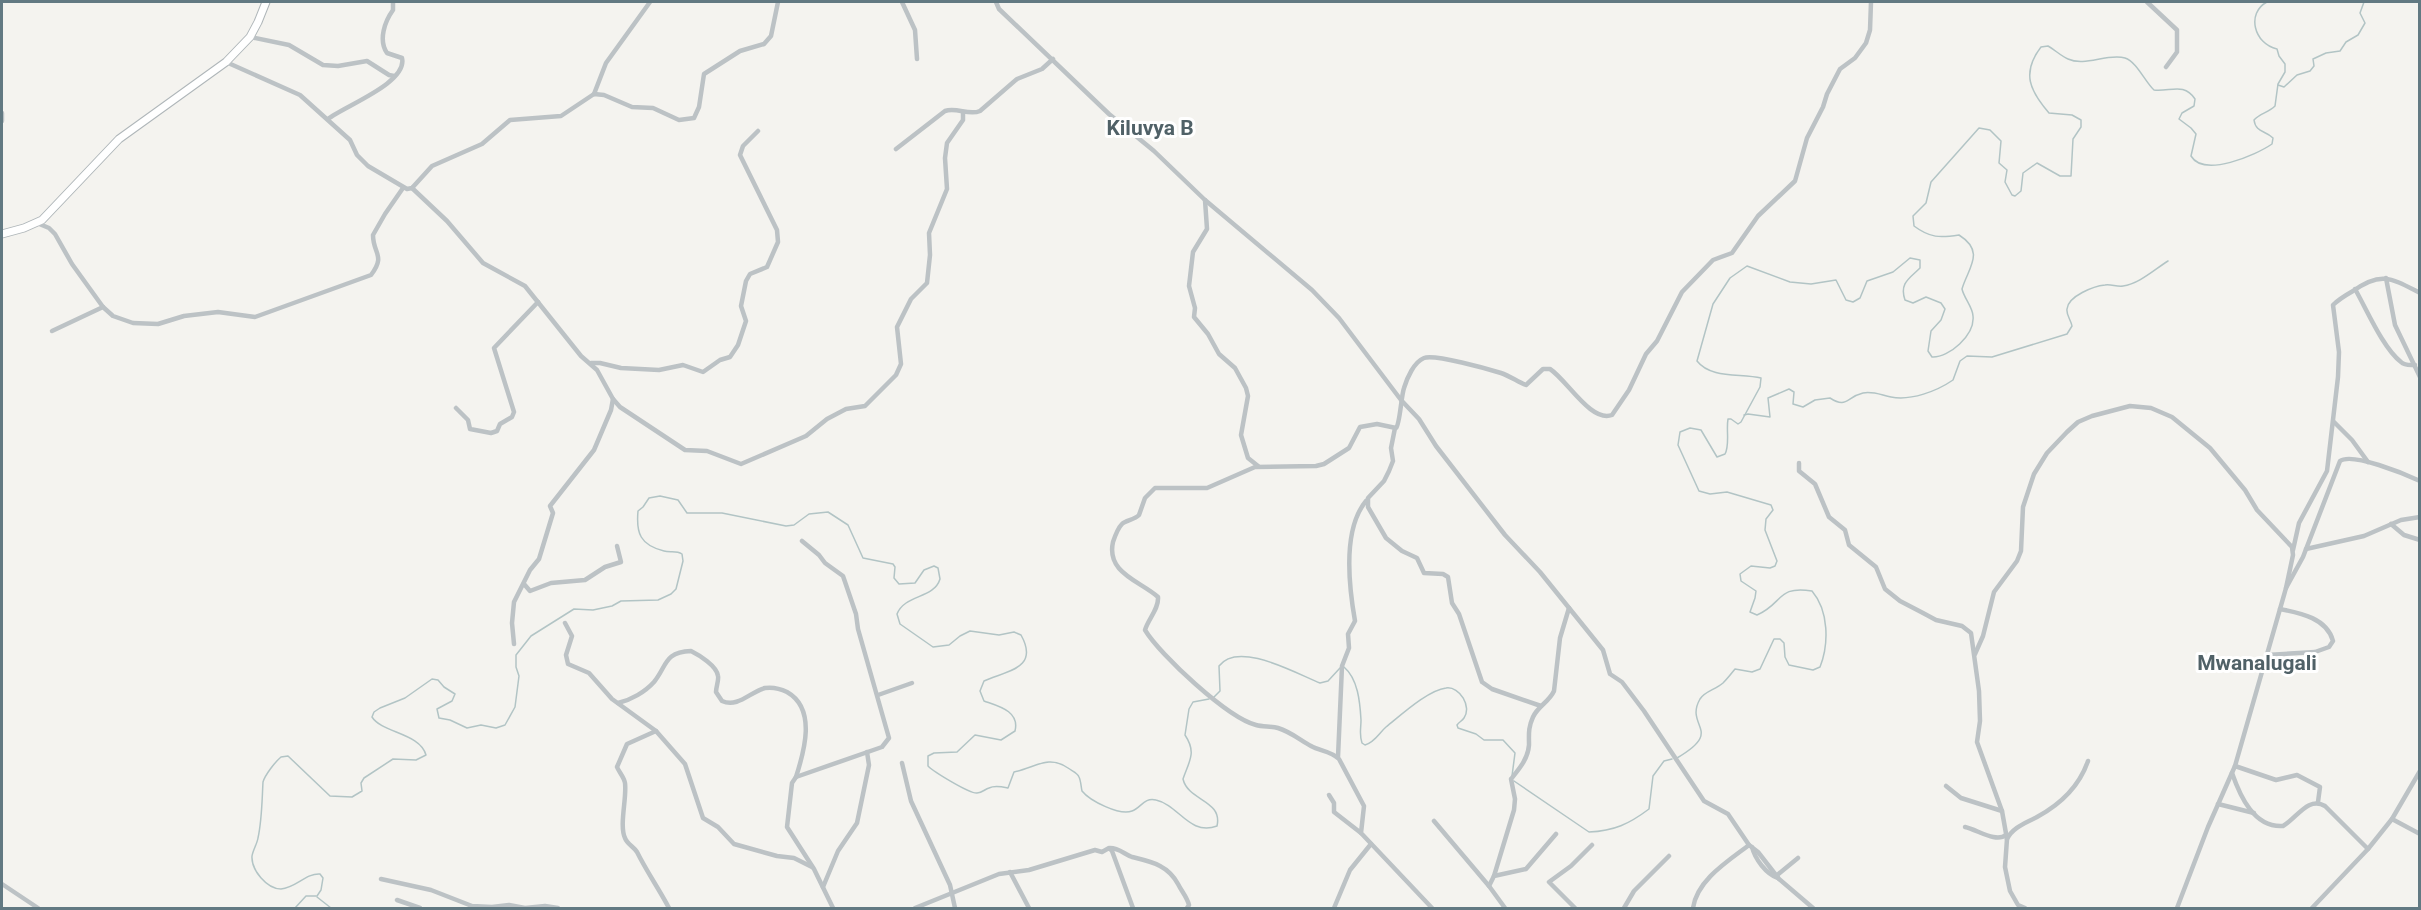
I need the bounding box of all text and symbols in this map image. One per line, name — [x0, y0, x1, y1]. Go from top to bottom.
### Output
district label: Kiluvya B — [1106, 116, 1194, 140]
district label: Mwanalugali — [2197, 651, 2317, 675]

